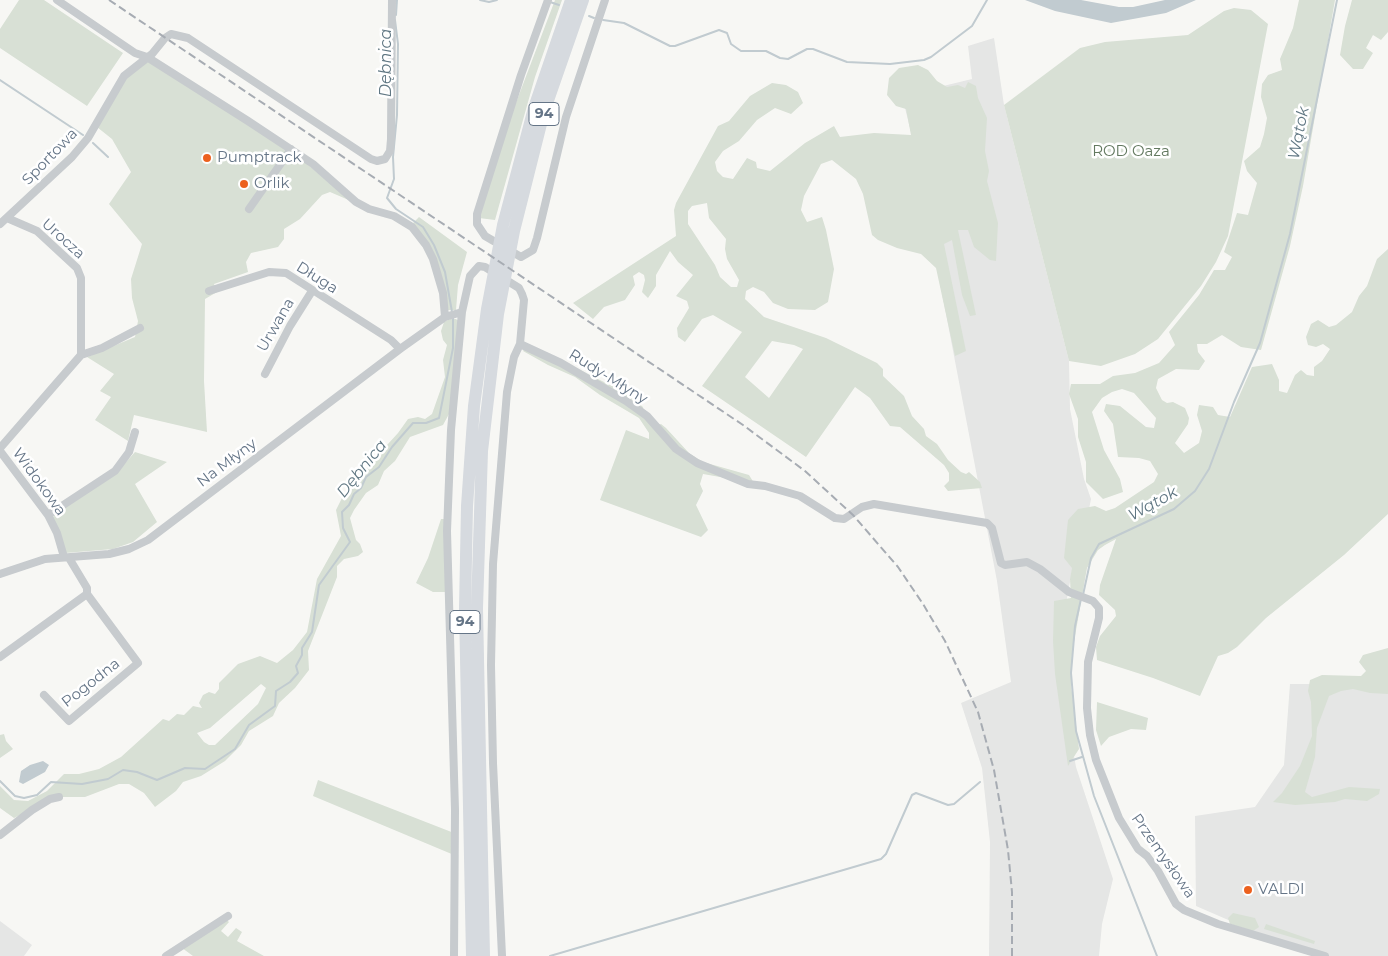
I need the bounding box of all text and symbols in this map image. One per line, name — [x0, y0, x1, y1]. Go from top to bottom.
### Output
water label: Dębnica — [376, 29, 396, 97]
road number: 94 — [529, 102, 559, 126]
water label: Wątok — [1285, 105, 1313, 161]
street label: Sportowa — [19, 125, 81, 189]
park label: ROD Oaza — [1092, 143, 1170, 161]
place label: Pumptrack — [217, 149, 302, 167]
marker: Pumptrack — [201, 152, 213, 164]
place label: Orlik — [254, 175, 290, 193]
marker: Orlik — [238, 178, 250, 190]
street label: Urocza — [38, 215, 88, 263]
street label: Długa — [293, 258, 341, 298]
street label: Urwana — [253, 295, 299, 355]
street label: Rudy-Młyny — [565, 346, 651, 408]
street label: Na Młyny — [194, 435, 260, 491]
water label: Dębnica — [333, 436, 391, 502]
street label: Widokowa — [8, 445, 70, 519]
water label: Wątok — [1125, 483, 1181, 525]
road number: 94 — [450, 610, 480, 634]
street label: Pogodna — [58, 655, 124, 711]
street label: Przemysłowa — [1127, 810, 1199, 902]
place label: VALDI — [1258, 881, 1304, 899]
marker: VALDI — [1242, 884, 1254, 896]

